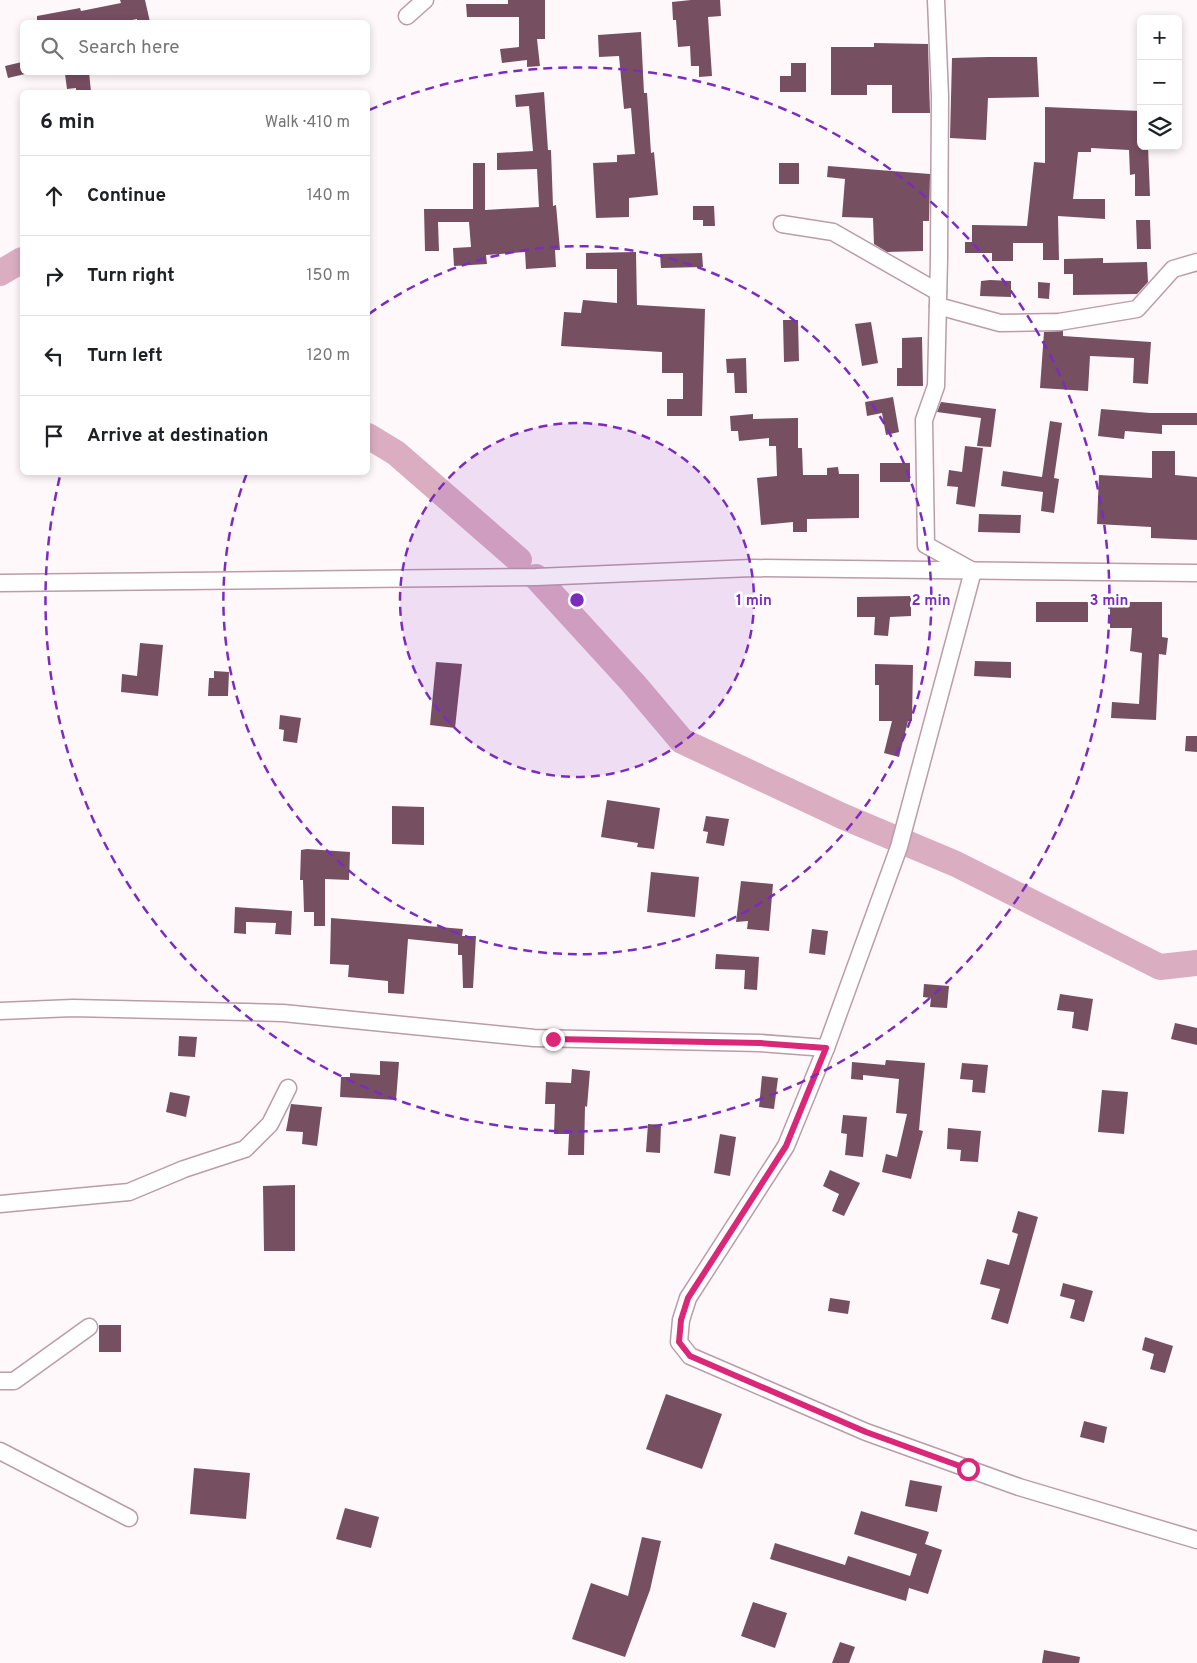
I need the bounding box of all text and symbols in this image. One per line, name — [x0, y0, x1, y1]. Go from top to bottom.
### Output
map controls — [1137, 15, 1182, 150]
button: + — [1137, 15, 1182, 60]
search box — [20, 20, 370, 75]
icon: search — [38, 34, 66, 62]
text: Search here — [78, 36, 180, 60]
button: − — [1137, 60, 1182, 105]
button: layers — [1137, 105, 1182, 150]
text: 6 min — [40, 109, 95, 136]
text: Walk · 410 m — [265, 113, 350, 133]
icon: ahead — [40, 182, 68, 210]
text: Continue — [87, 184, 166, 208]
text: 140 m — [307, 186, 350, 206]
icon: right — [40, 262, 68, 290]
text: Turn right — [87, 264, 175, 288]
text: 150 m — [307, 266, 350, 286]
icon: left — [40, 342, 68, 370]
text: Turn left — [87, 344, 163, 368]
text: 120 m — [307, 346, 350, 366]
icon: arrive — [40, 422, 68, 450]
text: Arrive at destination — [87, 424, 268, 448]
centre of rings — [568, 591, 586, 609]
text: 1 min — [736, 592, 772, 611]
text: 2 min — [911, 592, 951, 611]
text: 3 min — [1089, 592, 1129, 611]
route end — [542, 1028, 565, 1051]
route start — [957, 1458, 980, 1481]

